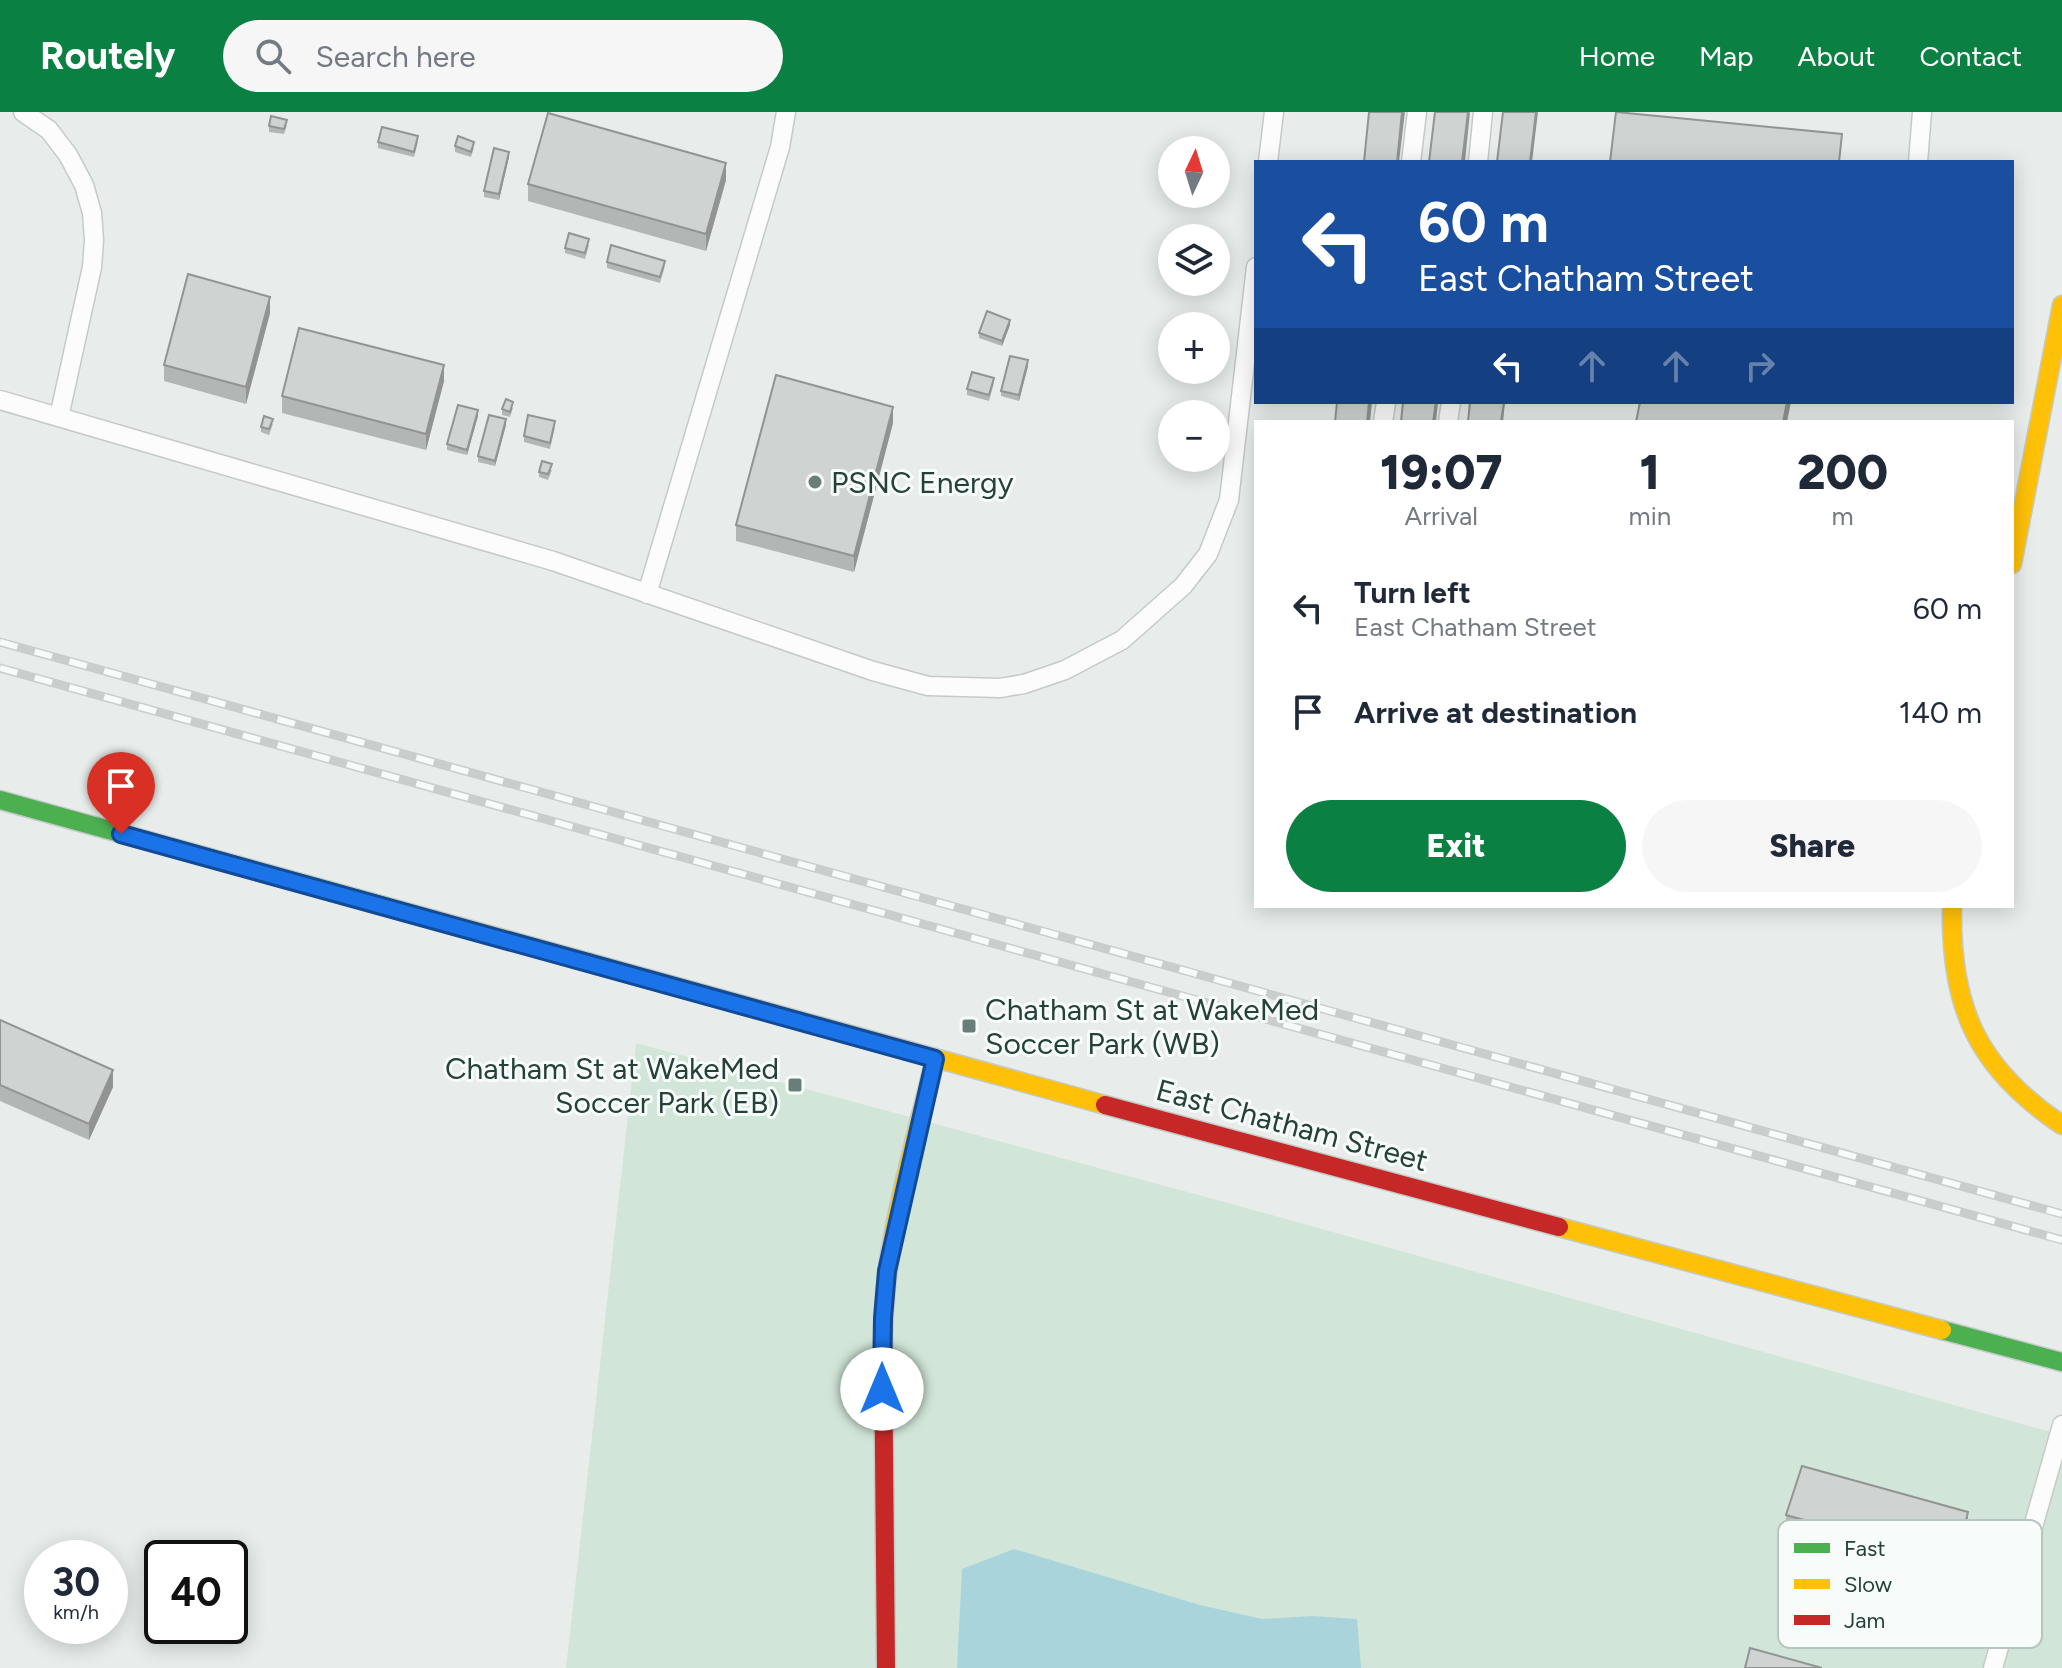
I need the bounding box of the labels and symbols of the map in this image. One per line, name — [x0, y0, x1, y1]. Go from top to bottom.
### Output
north arrow — [1158, 136, 1230, 208]
place label: PSNC Energy — [831, 464, 1014, 501]
marker: PSNC Energy — [806, 473, 824, 491]
pin — [87, 752, 155, 834]
place label: Chatham St at WakeMed Soccer Park (WB) — [985, 991, 1319, 1062]
marker: Chatham St at WakeMed Soccer Park (WB) — [960, 1017, 978, 1035]
place label: Chatham St at WakeMed Soccer Park (EB) — [445, 1050, 779, 1121]
street label: East Chatham Street — [1152, 1071, 1432, 1179]
marker: Chatham St at WakeMed Soccer Park (EB) — [786, 1076, 804, 1094]
position arrow — [840, 1347, 924, 1431]
legend — [1778, 1520, 2042, 1648]
text: Fast — [1844, 1535, 1886, 1562]
speed limit sign: 40 — [144, 1540, 248, 1644]
text: Slow — [1844, 1571, 1893, 1598]
text: Jam — [1844, 1607, 1885, 1634]

